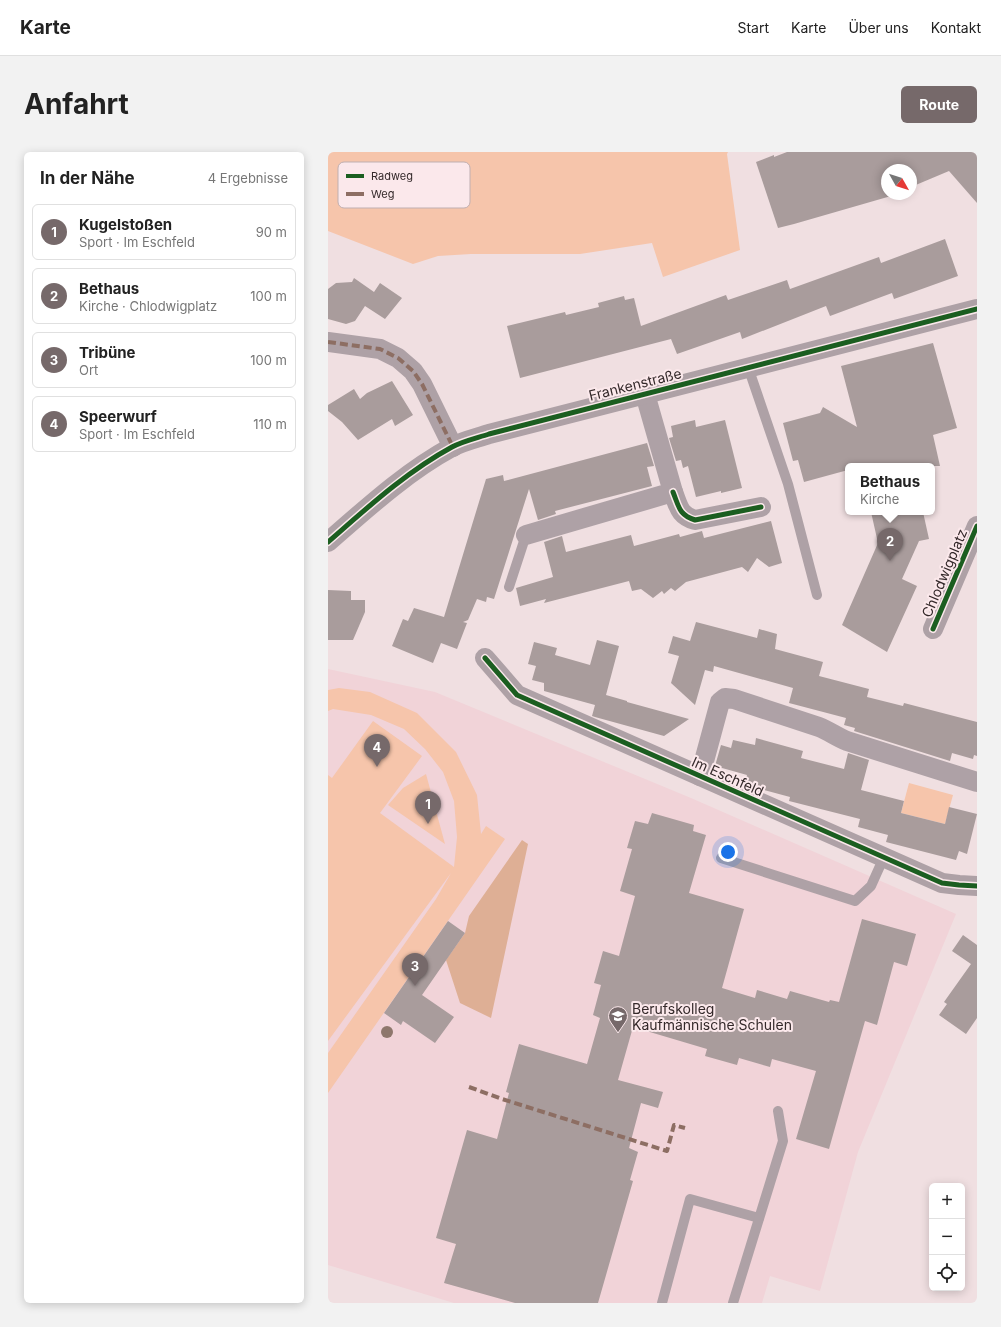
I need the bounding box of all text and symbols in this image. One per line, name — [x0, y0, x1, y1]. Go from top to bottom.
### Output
text: Karte — [20, 16, 71, 39]
text: Start — [737, 19, 769, 36]
text: Karte — [791, 19, 826, 36]
text: Über uns — [848, 19, 909, 36]
text: Kontakt — [931, 19, 981, 36]
button: Route — [901, 86, 977, 123]
text: Anfahrt — [24, 87, 129, 121]
legend — [338, 162, 470, 208]
north arrow — [881, 164, 917, 200]
text: In der Nähe — [40, 168, 135, 188]
text: Radweg — [371, 169, 413, 183]
text: 4 Ergebnisse — [208, 170, 288, 186]
text: Weg — [371, 187, 394, 201]
text: Kugelstoßen — [79, 215, 172, 234]
text: 1 — [51, 224, 57, 240]
text: 90 m — [256, 224, 287, 240]
text: Sport · Im Eschfeld — [79, 234, 195, 250]
text: Bethaus — [79, 279, 139, 298]
text: 2 — [50, 288, 58, 304]
text: 100 m — [250, 288, 287, 304]
text: Kirche · Chlodwigplatz — [79, 298, 217, 314]
text: Tribüne — [79, 343, 136, 362]
text: 3 — [50, 352, 58, 368]
text: 100 m — [250, 352, 287, 368]
text: Ort — [79, 362, 98, 378]
street label: Frankenstraße — [587, 364, 683, 404]
text: Speerwurf — [79, 407, 157, 426]
text: 4 — [50, 416, 58, 432]
text: 110 m — [253, 416, 287, 432]
text: Sport · Im Eschfeld — [79, 426, 195, 442]
popup — [845, 463, 935, 515]
text: Bethaus — [860, 472, 920, 491]
text: Kirche — [860, 491, 899, 507]
street label: Chlodwigplatz — [918, 526, 970, 620]
pin: 2 — [877, 528, 903, 561]
pin: 4 — [364, 734, 390, 767]
street label: Im Eschfeld — [689, 753, 767, 799]
pin: 1 — [415, 791, 441, 824]
your location — [718, 842, 738, 862]
pin: 3 — [402, 953, 428, 986]
place label: Berufskolleg Kaufmännische Schulen — [632, 1000, 792, 1033]
school or university icon: Berufskolleg Kaufmännische Schulen — [607, 1005, 629, 1033]
map controls — [929, 1183, 965, 1291]
button: + — [929, 1183, 965, 1219]
button: − — [929, 1219, 965, 1255]
button: locate — [929, 1255, 965, 1291]

